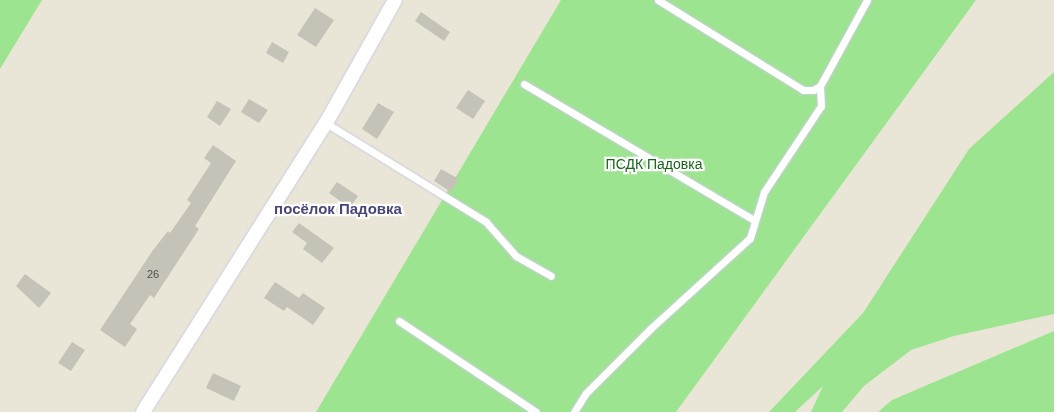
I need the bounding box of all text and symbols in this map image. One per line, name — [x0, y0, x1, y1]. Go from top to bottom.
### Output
park label: ПСДК Падовка — [606, 156, 702, 172]
district label: посёлок Падовка — [274, 200, 402, 218]
house number: 26 — [147, 267, 159, 281]

